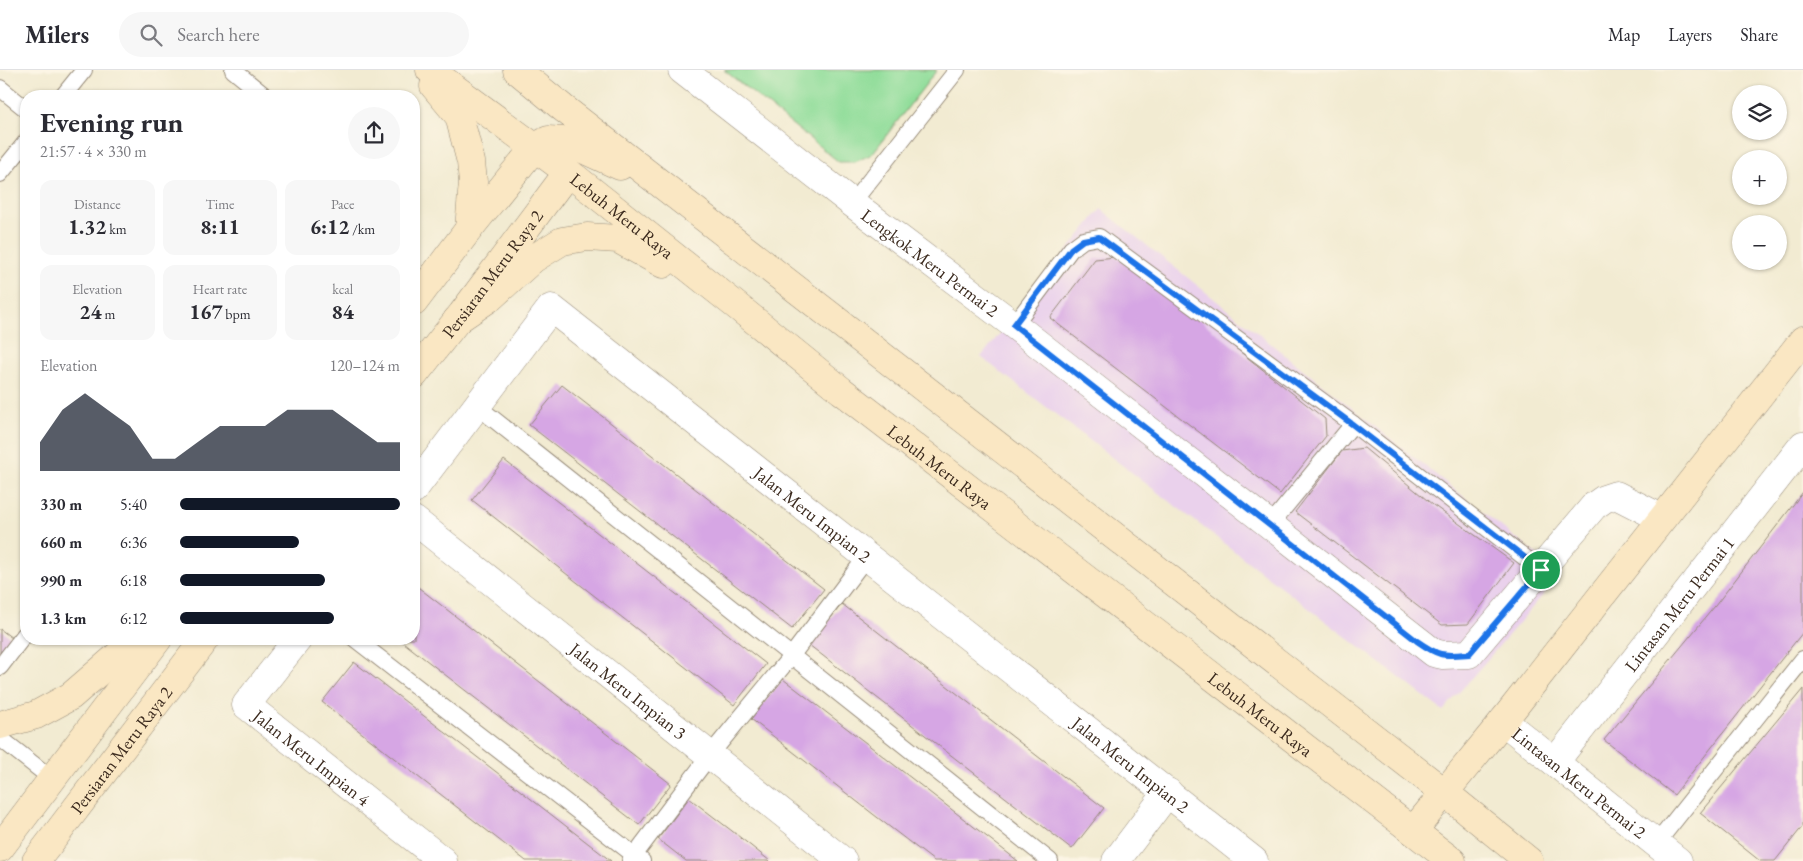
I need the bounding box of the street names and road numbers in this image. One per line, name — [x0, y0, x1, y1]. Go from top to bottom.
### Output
street label: Lebuh Meru Raya — [566, 167, 679, 264]
street label: Lengkok Meru Permai 2 — [857, 203, 1004, 321]
street label: Persiaran Meru Raya 2 — [436, 204, 548, 342]
street label: Lebuh Meru Raya — [883, 419, 997, 514]
street label: Jalan Meru Impian 2 — [748, 459, 876, 567]
street label: Lintasan Meru Permai 1 — [1619, 531, 1739, 676]
street label: Jalan Meru Impian 3 — [564, 636, 692, 744]
street label: Lebuh Meru Raya — [1204, 666, 1318, 762]
street label: Persiaran Meru Raya 2 — [65, 681, 177, 818]
street label: Jalan Meru Impian 4 — [247, 703, 375, 811]
street label: Jalan Meru Impian 2 — [1066, 710, 1195, 818]
street label: Lintasan Meru Permai 2 — [1508, 722, 1652, 843]

